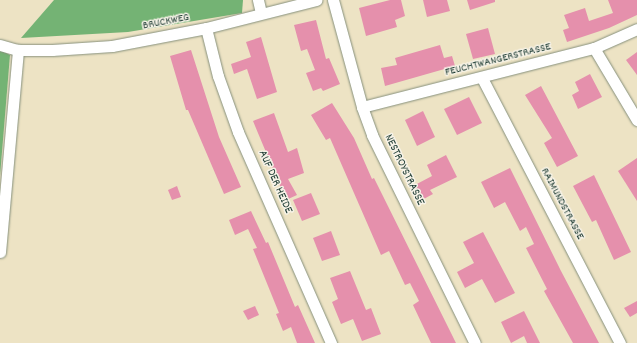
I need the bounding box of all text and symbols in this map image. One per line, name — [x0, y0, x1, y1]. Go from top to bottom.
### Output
street label: BRUCKWEG — [141, 10, 191, 34]
street label: FEUCHTWANGERSTRASSE — [444, 40, 552, 80]
street label: NESTROYSTRASSE — [381, 132, 427, 208]
street label: AUF DER HEIDE — [255, 148, 295, 216]
street label: RAIMUNDSTRASSE — [537, 165, 587, 243]

